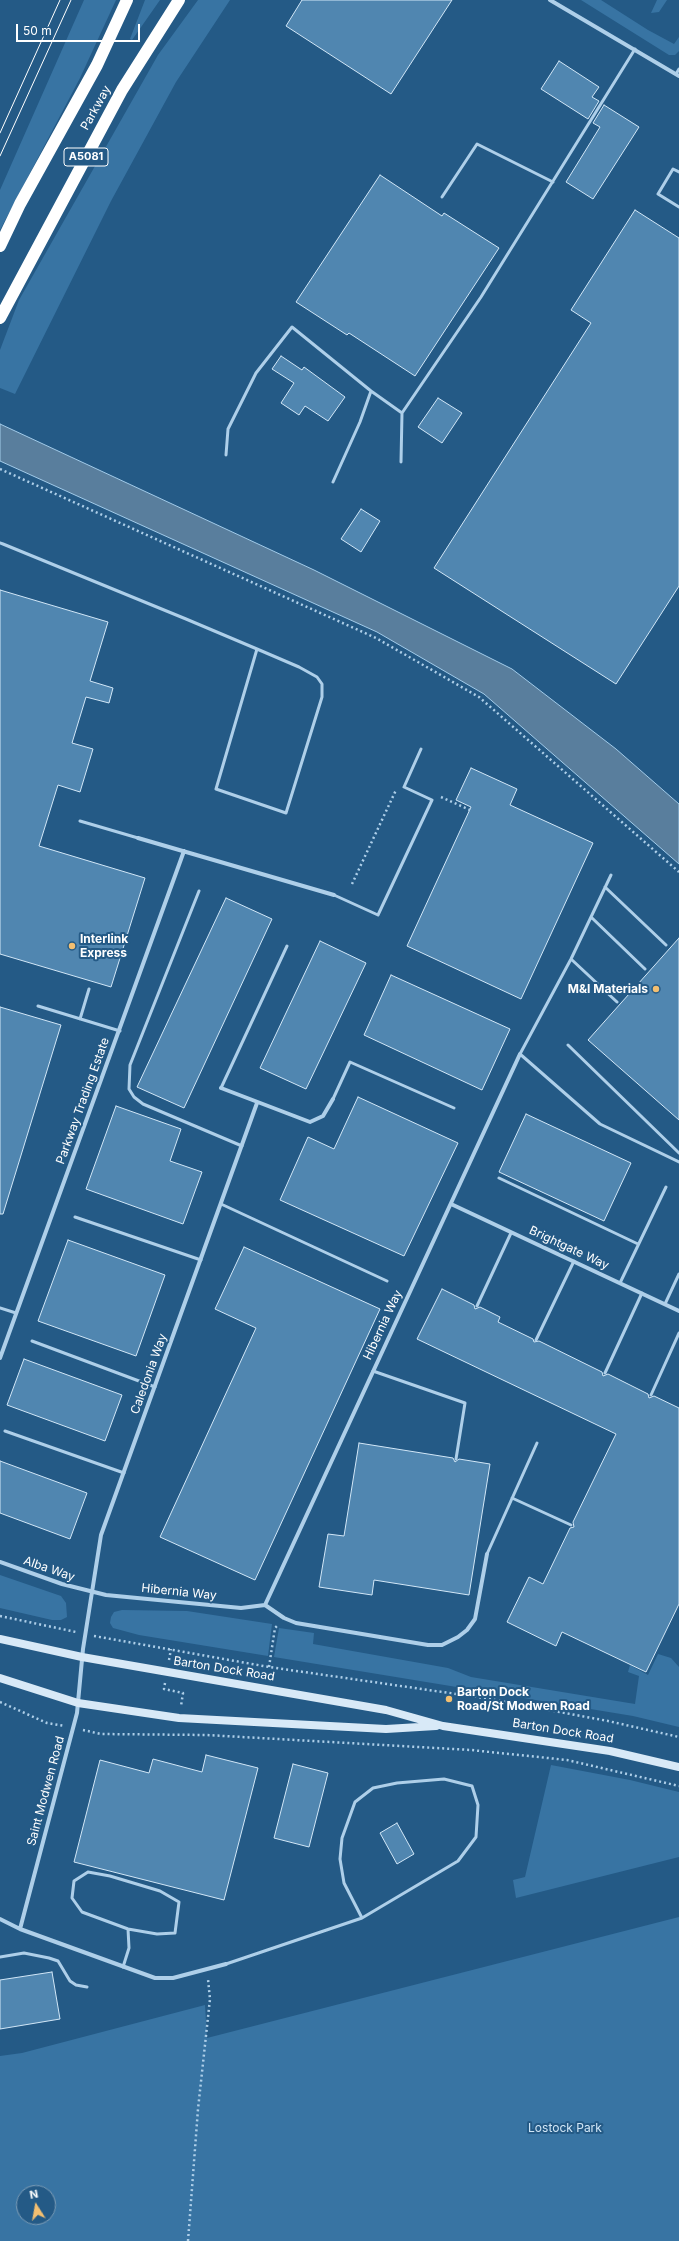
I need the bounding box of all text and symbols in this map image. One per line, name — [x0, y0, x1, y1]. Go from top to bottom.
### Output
scale bar — [18, 16, 142, 42]
text: 50 m — [23, 23, 52, 38]
street label: Parkway — [78, 83, 114, 133]
road number: A5081 — [64, 148, 108, 166]
place label: Interlink Express — [80, 932, 128, 960]
marker: Interlink Express — [67, 941, 77, 951]
place label: M&I Materials — [568, 982, 648, 996]
marker: M&I Materials — [651, 984, 661, 994]
street label: Parkway Trading Estate — [53, 1036, 113, 1166]
street label: Brightgate Way — [527, 1223, 611, 1273]
street label: Hibernia Way — [361, 1288, 405, 1362]
street label: Caledonia Way — [128, 1332, 170, 1416]
street label: Alba Way — [21, 1554, 77, 1584]
street label: Hibernia Way — [141, 1581, 217, 1603]
street label: Barton Dock Road — [172, 1654, 276, 1684]
place label: Barton Dock Road/St Modwen Road — [457, 1685, 590, 1713]
marker: Barton Dock Road/St Modwen Road — [444, 1694, 454, 1704]
street label: Barton Dock Road — [511, 1716, 615, 1746]
street label: Saint Modwen Road — [24, 1735, 68, 1847]
park label: Lostock Park — [528, 2121, 602, 2135]
north arrow — [16, 2185, 56, 2225]
text: N — [28, 2187, 39, 2202]

